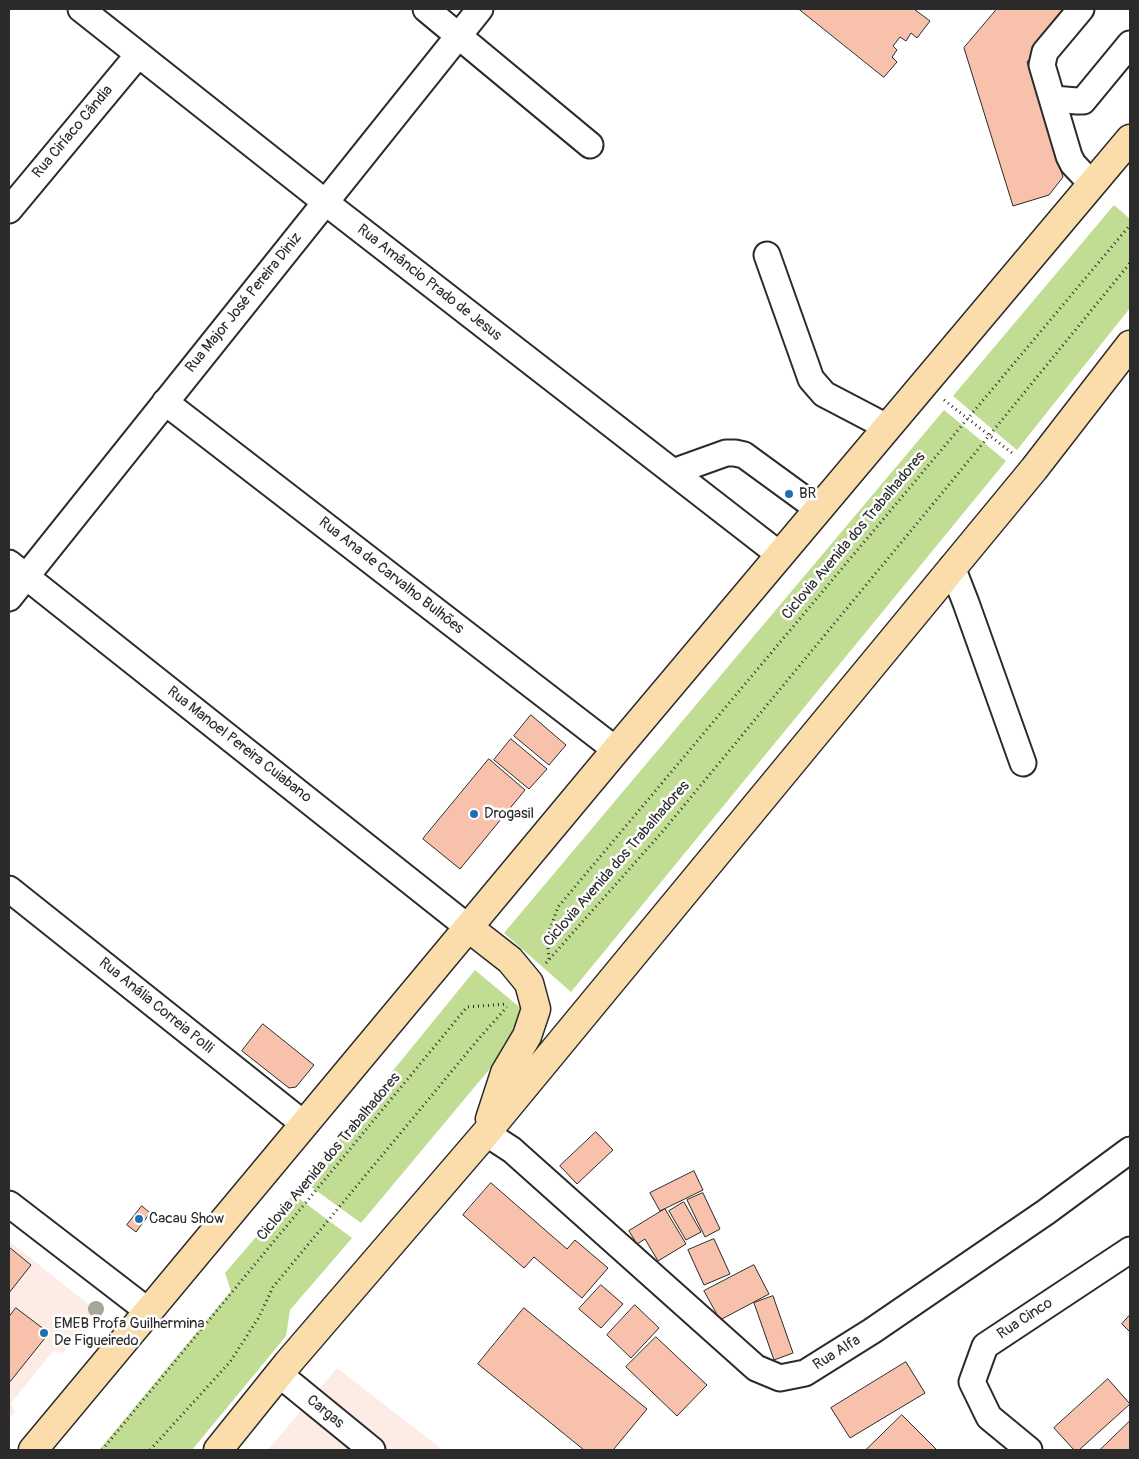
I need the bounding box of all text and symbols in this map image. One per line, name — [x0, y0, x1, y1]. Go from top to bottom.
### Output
street label: Rua Ciríaco Cândia — [29, 82, 117, 182]
street label: Rua Amâncio Prado de Jesus — [353, 221, 505, 345]
street label: Rua Major José Pereira Diniz — [182, 229, 306, 377]
street label: Ciclovia Avenida dos Trabalhadores — [778, 448, 930, 624]
place label: BR — [799, 485, 816, 503]
marker: BR — [783, 488, 795, 500]
street label: Rua Ana de Carvalho Bulhões — [315, 514, 467, 638]
street label: Rua Manoel Pereira Cuiabano — [163, 683, 315, 807]
street label: Ciclovia Avenida dos Trabalhadores — [540, 777, 694, 951]
place label: Drogasil — [484, 805, 534, 823]
marker: Drogasil — [468, 808, 480, 820]
street label: Rua Anália Correia Polli — [95, 954, 217, 1058]
street label: Ciclovia Avenida dos Trabalhadores — [253, 1069, 405, 1245]
place label: Cacau Show — [149, 1210, 224, 1228]
marker: Cacau Show — [133, 1213, 145, 1225]
street label: Rua Cinco — [994, 1294, 1056, 1344]
place label: EMEB Profª Guilhermina De Figueiredo — [54, 1315, 204, 1350]
marker: EMEB Profª Guilhermina De Figueiredo — [38, 1327, 50, 1339]
street label: Rua Alfa — [810, 1332, 864, 1374]
street label: Cargas — [303, 1392, 347, 1432]

